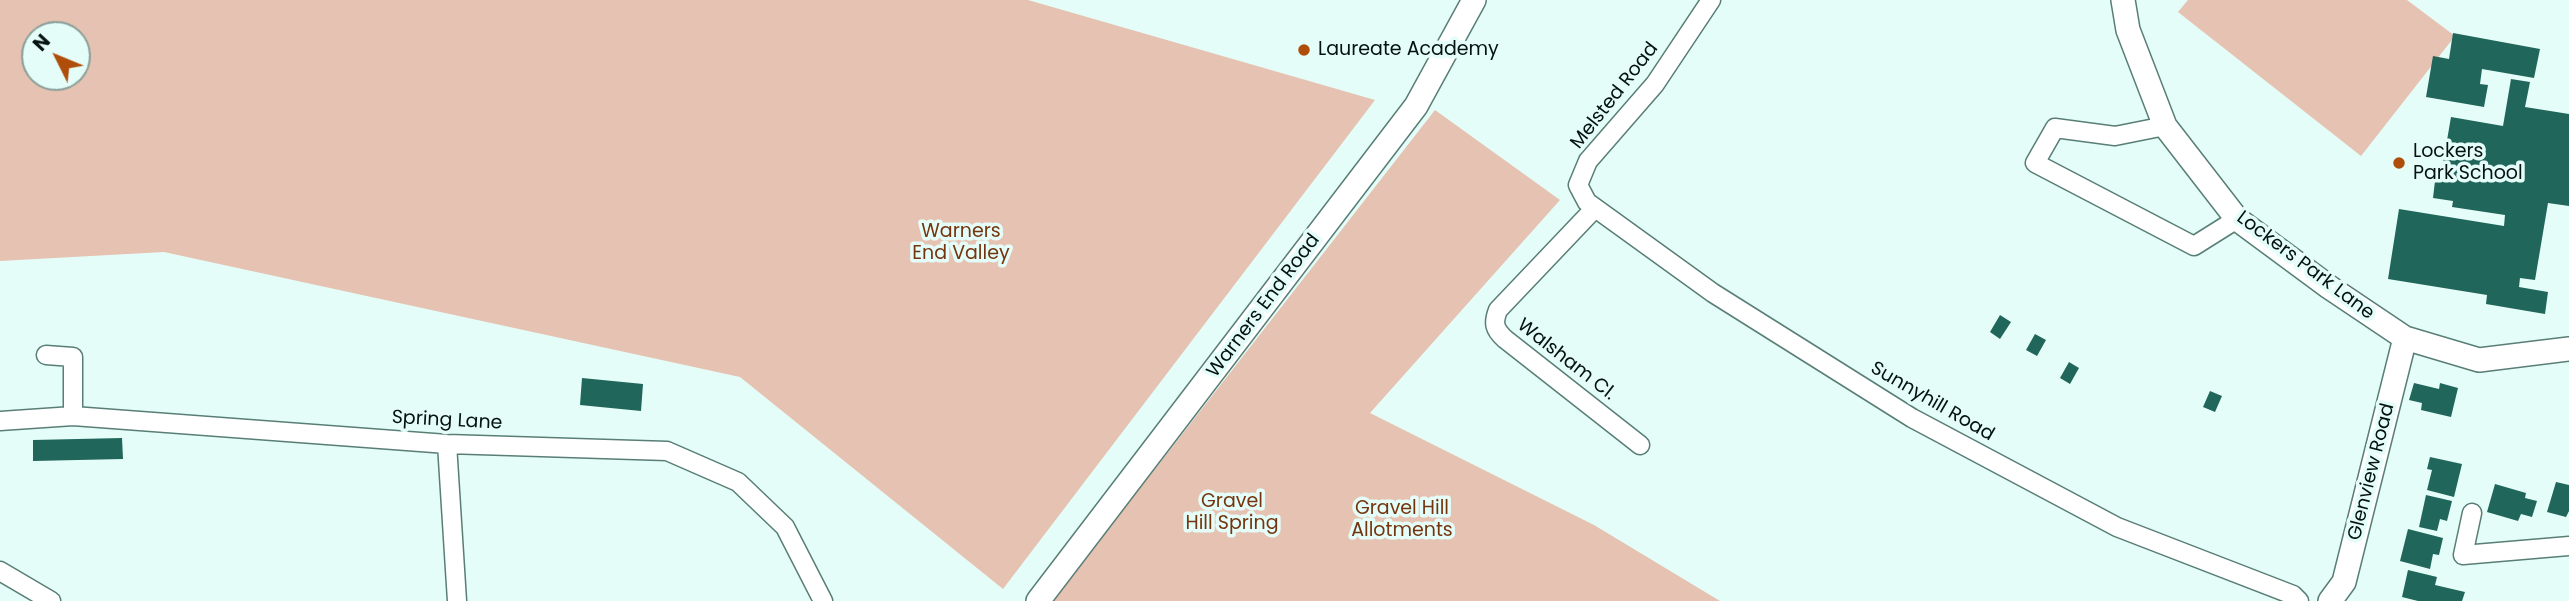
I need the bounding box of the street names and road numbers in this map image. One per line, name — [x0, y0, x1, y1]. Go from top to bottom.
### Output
street label: Melsted Road — [1566, 38, 1664, 154]
street label: Lockers Park Lane — [2232, 207, 2378, 325]
street label: Warners End Road — [1203, 230, 1325, 382]
street label: Walsham Cl. — [1512, 314, 1620, 406]
street label: Sunnyhill Road — [1866, 357, 1998, 447]
street label: Glenview Road — [2344, 401, 2400, 543]
street label: Spring Lane — [391, 407, 503, 435]

